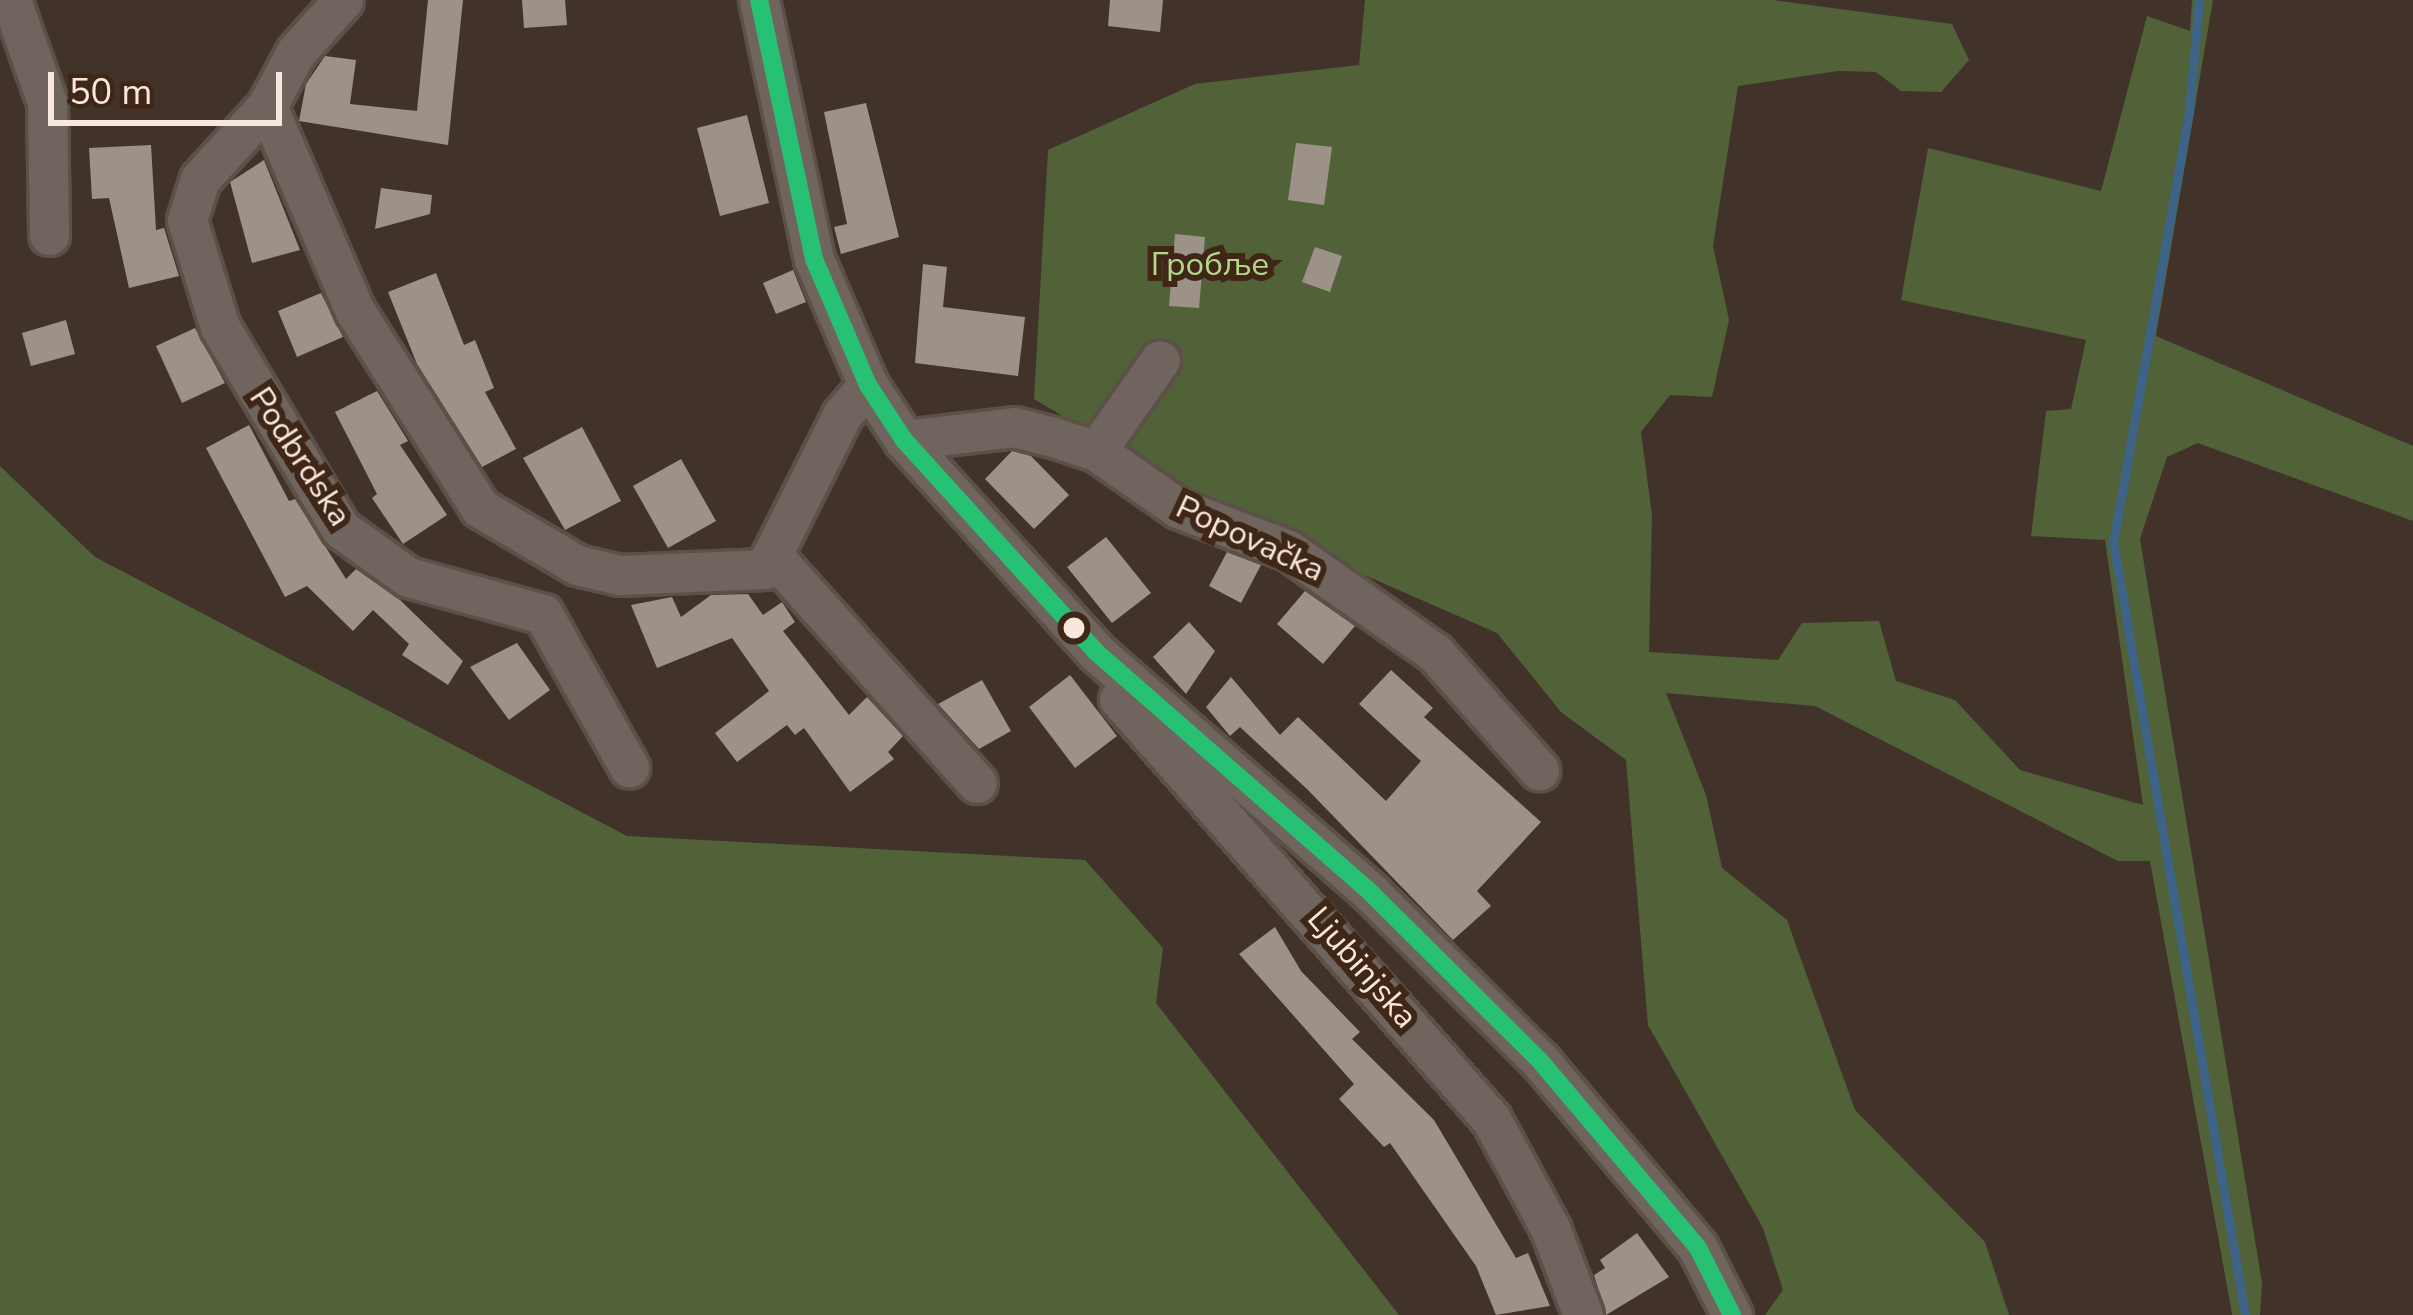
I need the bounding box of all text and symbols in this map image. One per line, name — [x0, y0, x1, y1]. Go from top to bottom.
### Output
scale bar — [54, 48, 288, 122]
text: 50 m — [69, 68, 152, 117]
park label: Гробље — [1151, 245, 1269, 285]
street label: Podbrdska — [240, 380, 360, 534]
street label: Popovačka — [1170, 487, 1330, 591]
unlabelled marker — [1063, 617, 1085, 639]
street label: Ljubinjska — [1299, 899, 1425, 1037]

